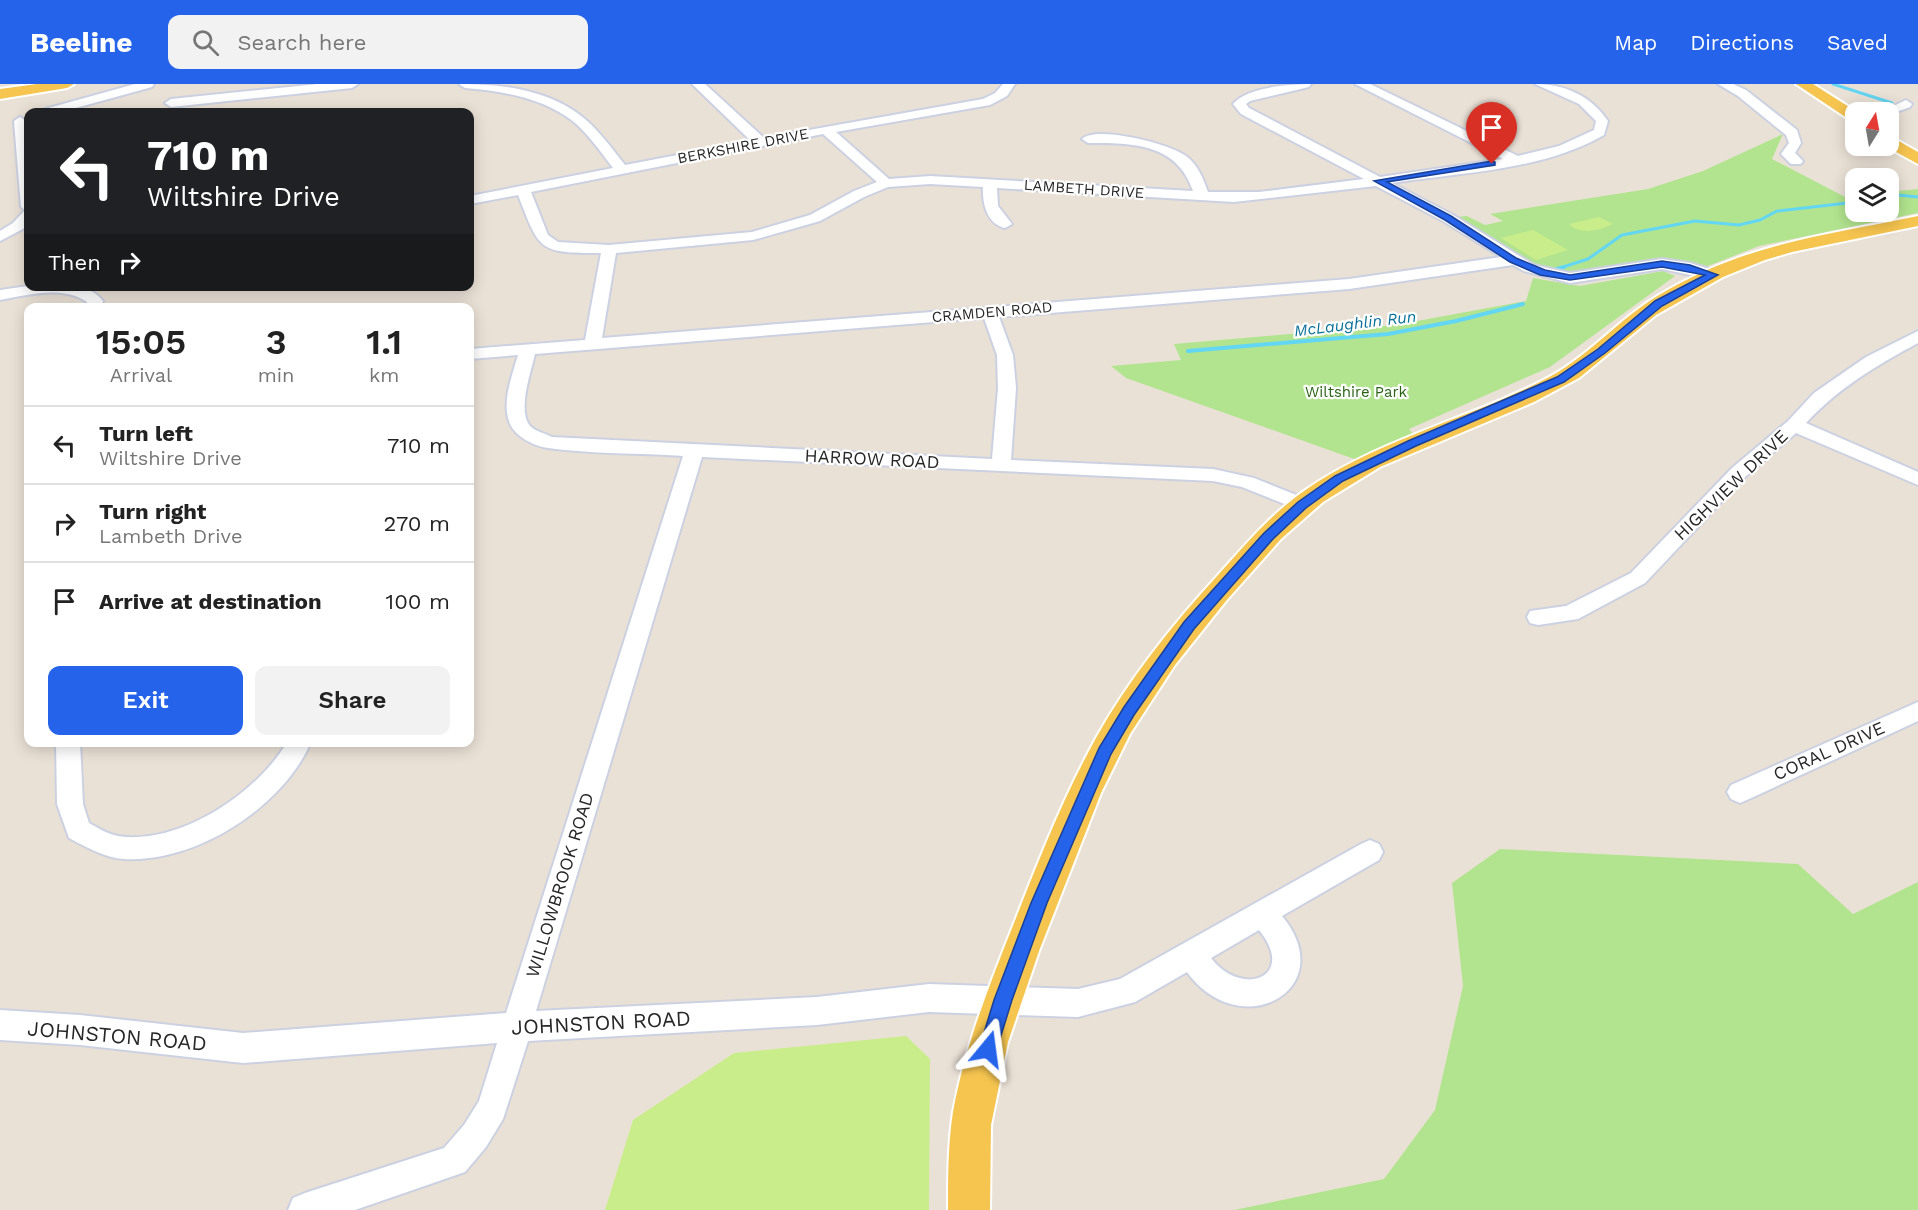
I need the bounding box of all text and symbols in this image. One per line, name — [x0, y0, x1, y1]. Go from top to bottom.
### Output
search box — [168, 15, 588, 69]
text: Beeline — [30, 26, 132, 59]
icon: search — [189, 26, 222, 59]
text: Search here — [237, 30, 366, 55]
text: Map — [1614, 30, 1657, 55]
text: Directions — [1690, 30, 1794, 55]
text: Saved — [1827, 30, 1888, 55]
pin — [1466, 102, 1517, 164]
north arrow — [1845, 102, 1899, 156]
map controls — [1845, 102, 1899, 222]
icon: arrive — [1475, 111, 1508, 144]
street label: BERKSHIRE DRIVE — [676, 124, 810, 168]
text: 710 m — [147, 131, 269, 180]
icon: left — [48, 132, 126, 210]
button: layers — [1845, 168, 1899, 222]
street label: LAMBETH DRIVE — [1023, 176, 1145, 202]
text: Wiltshire Drive — [147, 181, 340, 213]
icon: right — [113, 246, 146, 279]
text: Then — [48, 250, 101, 275]
street label: CRAMDEN ROAD — [931, 298, 1053, 326]
water label: McLaughlin Run — [1293, 307, 1417, 340]
text: 15:05 — [96, 321, 186, 363]
text: 3 — [266, 321, 287, 363]
text: 1.1 — [366, 321, 402, 363]
text: Arrival — [110, 363, 172, 387]
text: min — [258, 363, 295, 387]
text: km — [369, 363, 399, 387]
park label: Wiltshire Park — [1305, 383, 1408, 401]
text: Turn left — [99, 421, 193, 446]
street label: HIGHVIEW DRIVE — [1670, 425, 1792, 544]
icon: left — [48, 429, 81, 462]
text: 710 m — [387, 433, 450, 458]
street label: HARROW ROAD — [804, 444, 940, 473]
text: Wiltshire Drive — [99, 446, 242, 470]
text: Turn right — [99, 499, 206, 524]
icon: right — [48, 507, 81, 540]
text: 270 m — [384, 511, 450, 536]
text: Lambeth Drive — [99, 524, 242, 548]
icon: arrive — [48, 585, 81, 618]
text: Arrive at destination — [99, 589, 322, 614]
text: 100 m — [386, 589, 450, 614]
button: Exit — [48, 666, 243, 735]
button: Share — [255, 666, 450, 735]
street label: CORAL DRIVE — [1770, 717, 1888, 784]
street label: WILLOWBROOK ROAD — [521, 790, 598, 980]
street label: JOHNSTON ROAD — [511, 1005, 691, 1040]
street label: JOHNSTON ROAD — [26, 1015, 208, 1056]
position arrow — [956, 1017, 1020, 1081]

